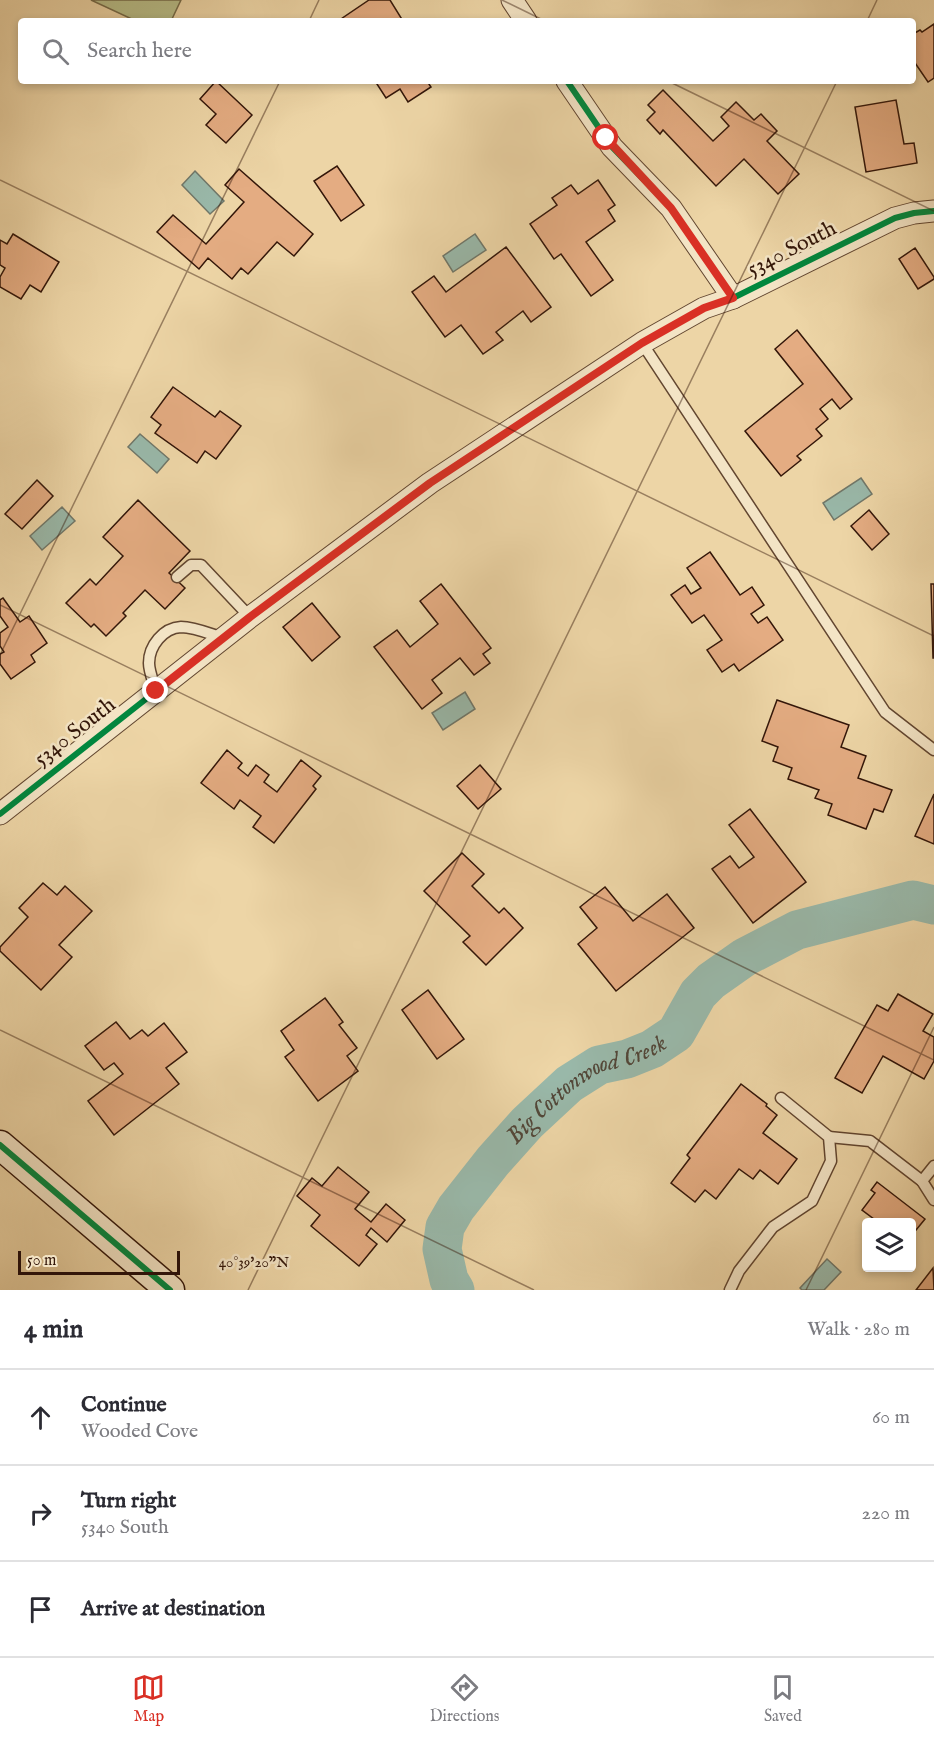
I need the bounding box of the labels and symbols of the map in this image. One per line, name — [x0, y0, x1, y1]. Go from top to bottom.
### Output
route start — [592, 124, 618, 150]
street label: 5340 South — [743, 215, 842, 283]
route end — [142, 677, 168, 703]
street label: 5340 South — [28, 691, 122, 773]
water label: Big Cottonwood Creek — [499, 1028, 673, 1151]
scale bar — [18, 1248, 180, 1276]
text: 40°39'20"N — [219, 1253, 289, 1272]

